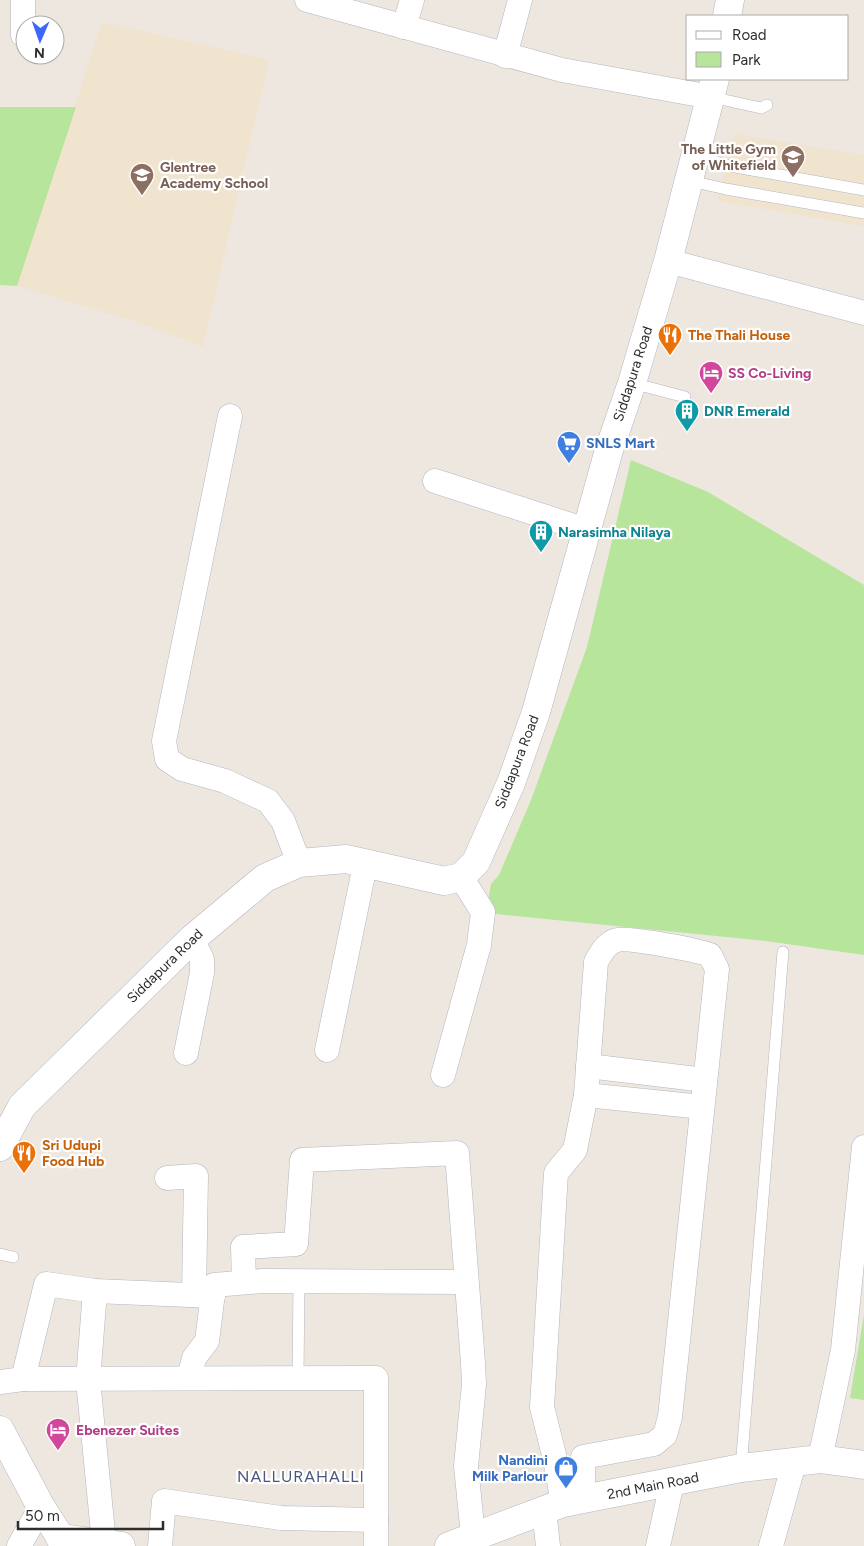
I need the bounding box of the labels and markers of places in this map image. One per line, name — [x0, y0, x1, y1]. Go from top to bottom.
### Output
place label: The Little Gym of Whitefield — [681, 141, 776, 174]
school or university icon: The Little Gym of Whitefield — [780, 144, 806, 178]
place label: Glentree Academy School — [160, 159, 268, 192]
school or university icon: Glentree Academy School — [129, 162, 155, 196]
restaurant icon: The Thali House — [657, 322, 683, 356]
place label: The Thali House — [688, 327, 790, 344]
hotel icon: SS Co-Living — [698, 360, 724, 394]
place label: SS Co-Living — [728, 365, 811, 382]
building icon: DNR Emerald — [674, 398, 700, 432]
place label: DNR Emerald — [704, 403, 790, 420]
supermarket icon: SNLS Mart — [556, 430, 582, 464]
place label: SNLS Mart — [586, 435, 655, 452]
building icon: Narasimha Nilaya — [528, 519, 554, 553]
place label: Narasimha Nilaya — [558, 524, 671, 541]
place label: Sri Udupi Food Hub — [42, 1137, 104, 1170]
restaurant icon: Sri Udupi Food Hub — [11, 1140, 37, 1174]
hotel icon: Ebenezer Suites — [45, 1417, 71, 1451]
place label: Ebenezer Suites — [76, 1422, 180, 1439]
place label: Nandini Milk Parlour — [472, 1452, 549, 1485]
shop icon: Nandini Milk Parlour — [553, 1455, 579, 1489]

